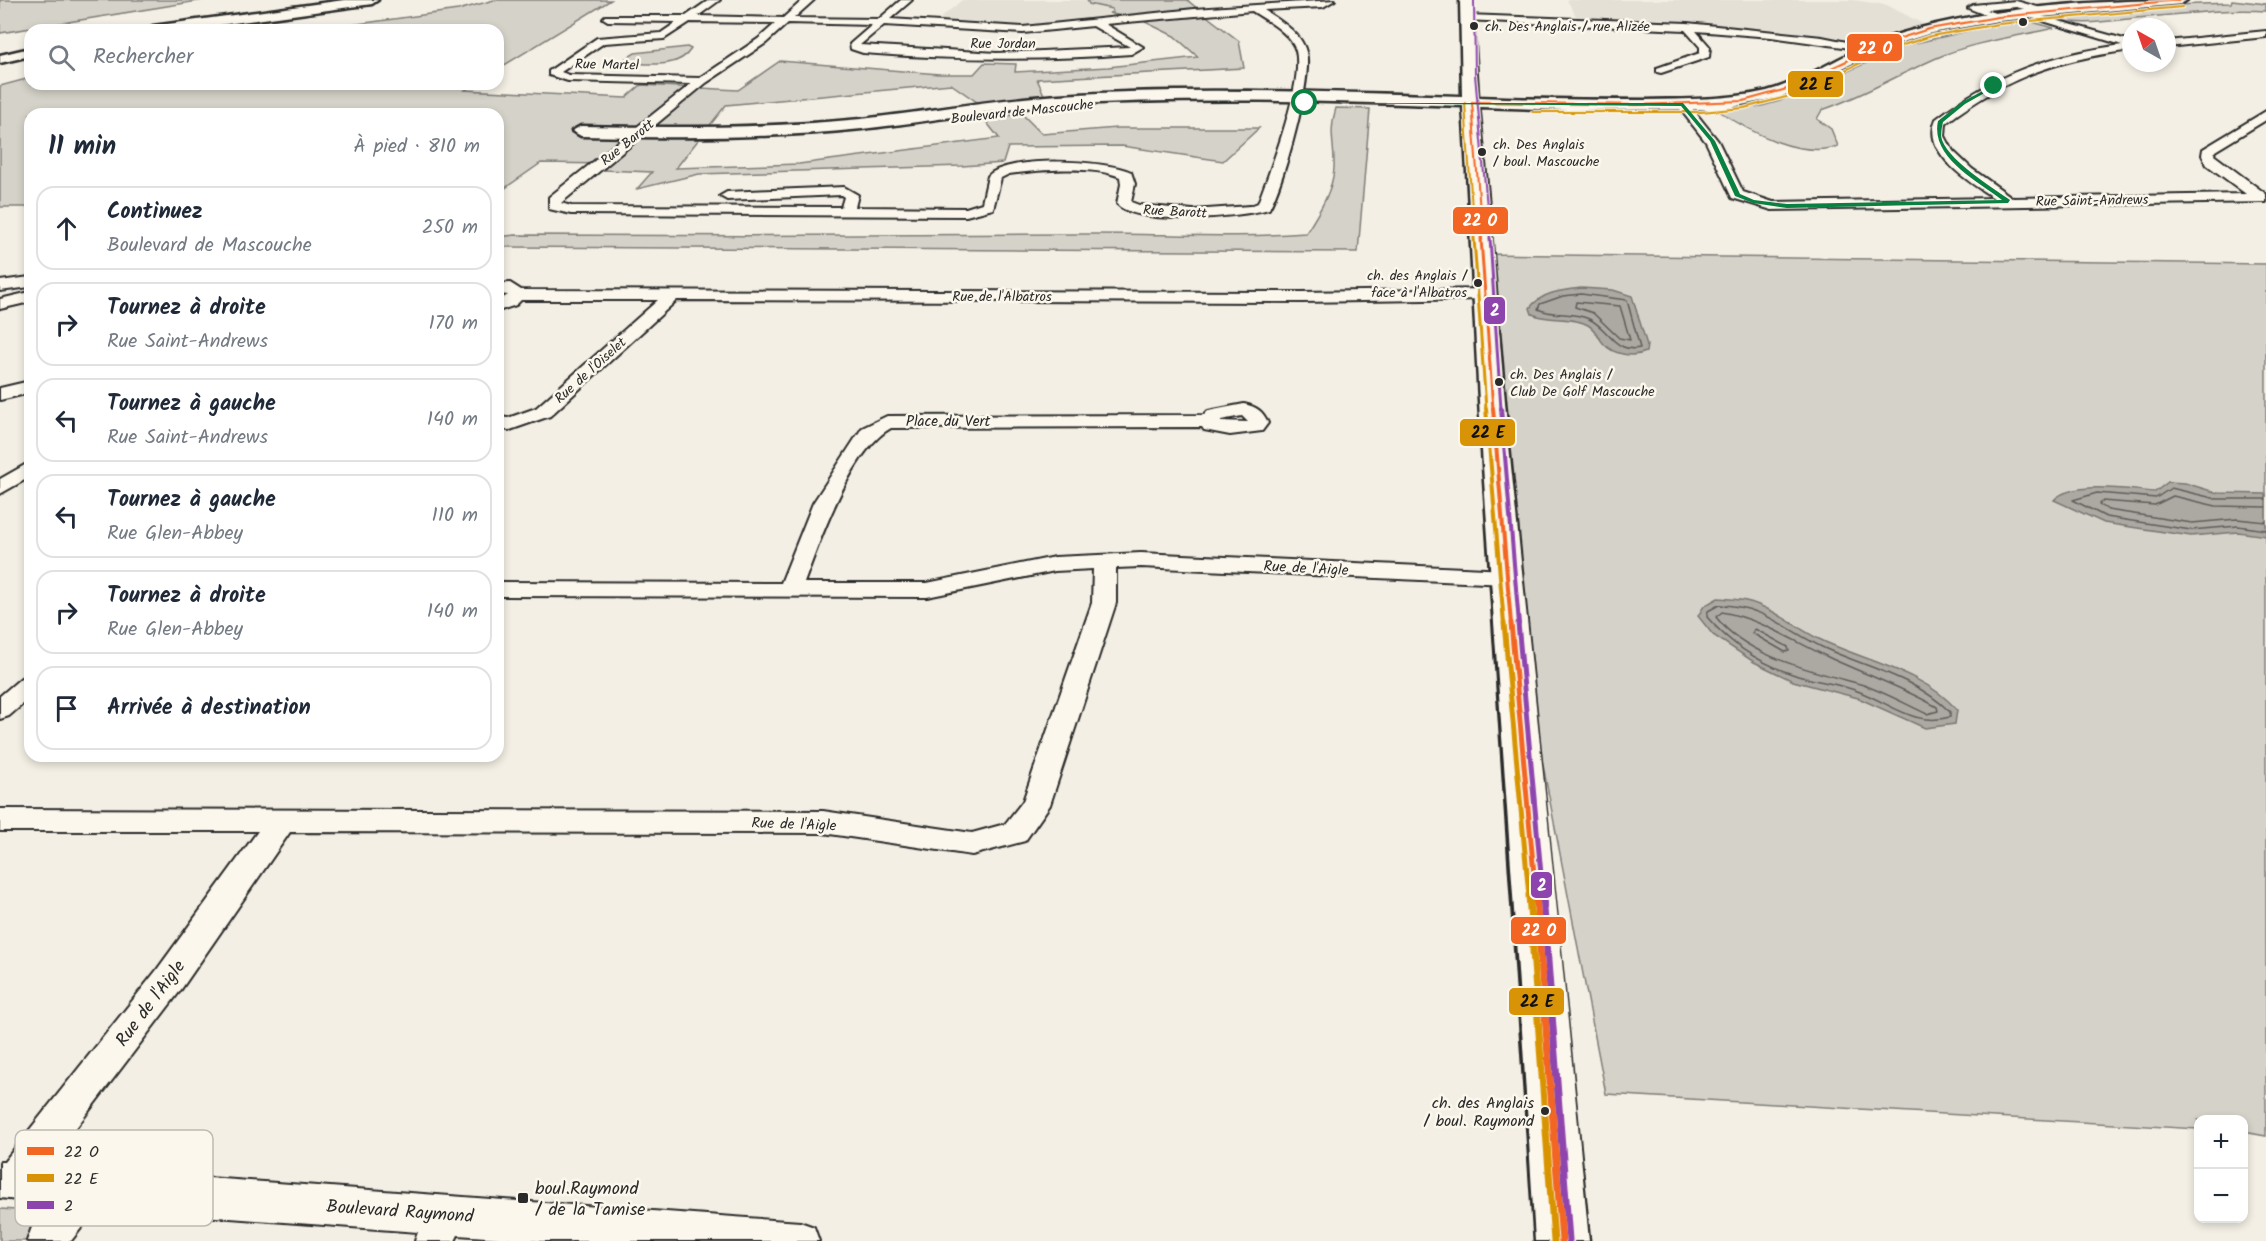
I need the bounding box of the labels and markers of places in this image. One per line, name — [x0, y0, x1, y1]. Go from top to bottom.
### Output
place label: ch. Des Anglais / rue Alizée — [1485, 16, 1651, 38]
unlabelled marker — [2017, 16, 2029, 28]
marker: ch. Des Anglais / rue Alizée — [1468, 20, 1480, 32]
place label: ch. Des Anglais / boul. Mascouche — [1493, 134, 1600, 173]
marker: ch. Des Anglais / boul. Mascouche — [1476, 146, 1488, 158]
place label: ch. des Anglais / face à l'Albatros — [1367, 265, 1468, 304]
marker: ch. des Anglais / face à l'Albatros — [1472, 277, 1484, 289]
place label: ch. Des Anglais / Club De Golf Mascouche — [1510, 364, 1655, 403]
marker: ch. Des Anglais / Club De Golf Mascouche — [1493, 376, 1505, 388]
place label: ch. des Anglais / boul. Raymond — [1424, 1091, 1535, 1134]
marker: ch. des Anglais / boul. Raymond — [1539, 1105, 1551, 1117]
place label: boul.Raymond / de la Tamise — [535, 1175, 645, 1225]
marker: boul.Raymond / de la Tamise — [516, 1191, 530, 1205]

